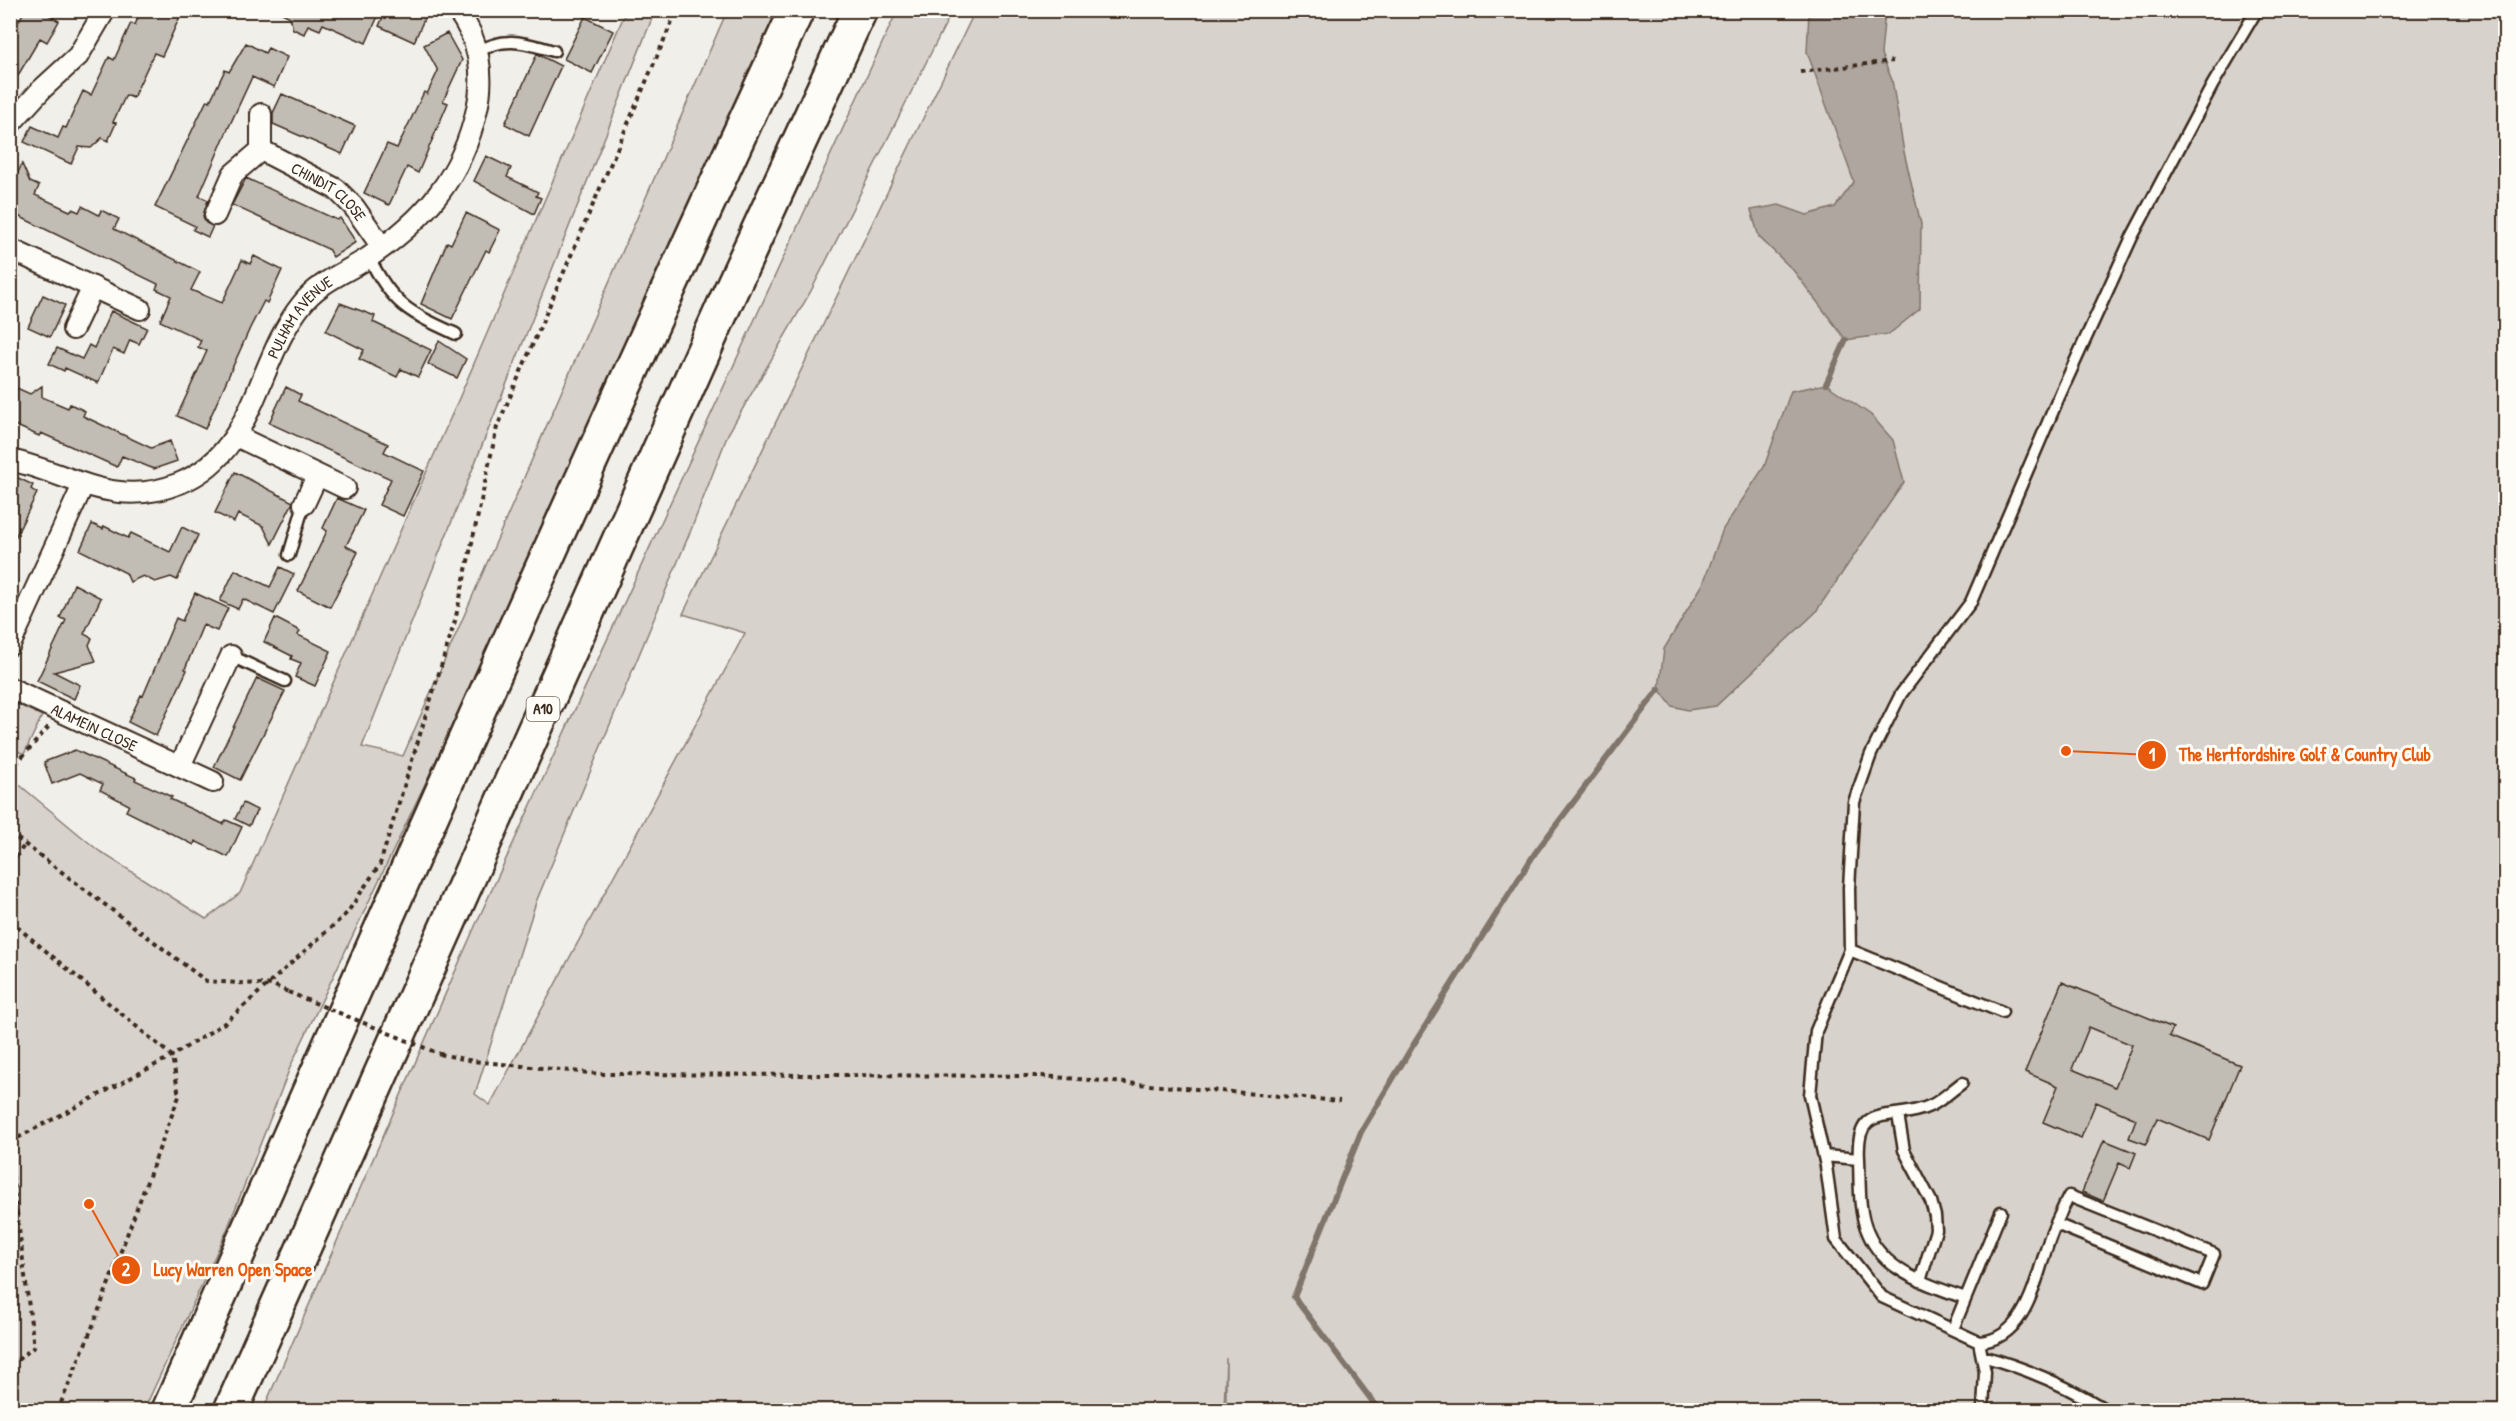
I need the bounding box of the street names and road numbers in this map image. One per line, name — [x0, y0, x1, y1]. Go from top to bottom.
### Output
street label: CHINDIT CLOSE — [287, 157, 371, 225]
street label: PULHAM AVENUE — [262, 270, 336, 362]
road number: A10 — [526, 697, 560, 721]
street label: ALAMEIN CLOSE — [48, 698, 141, 756]

